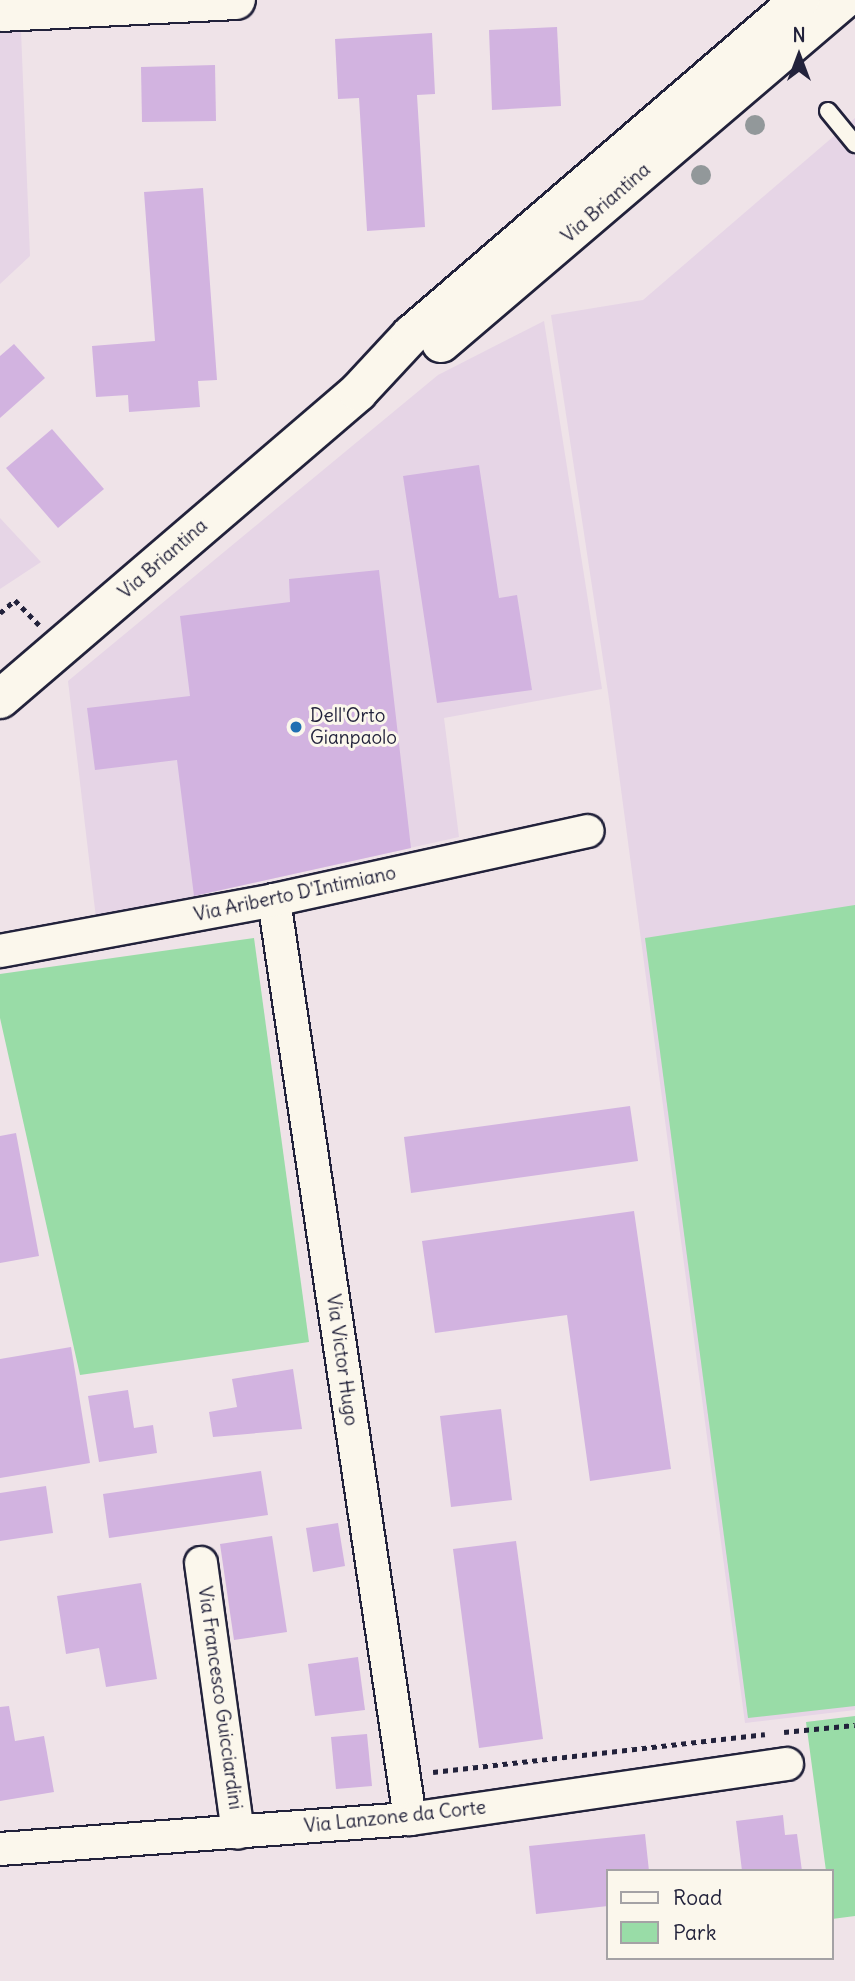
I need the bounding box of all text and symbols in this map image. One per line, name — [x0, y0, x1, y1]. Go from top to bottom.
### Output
north arrow — [764, 21, 834, 91]
text: N — [792, 23, 806, 47]
street label: Via Briantina — [557, 158, 655, 248]
street label: Via Briantina — [114, 514, 212, 604]
place label: Dell'Orto Gianpaolo — [310, 705, 397, 749]
marker: Dell'Orto Gianpaolo — [288, 719, 304, 735]
street label: Via Ariberto D'Intimiano — [192, 861, 398, 927]
street label: Via Victor Hugo — [321, 1293, 363, 1427]
street label: Via Francesco Guicciardini — [193, 1585, 247, 1811]
street label: Via Lanzone da Corte — [303, 1796, 487, 1838]
legend — [606, 1869, 834, 1960]
text: Road — [673, 1884, 722, 1911]
text: Park — [673, 1919, 716, 1946]

